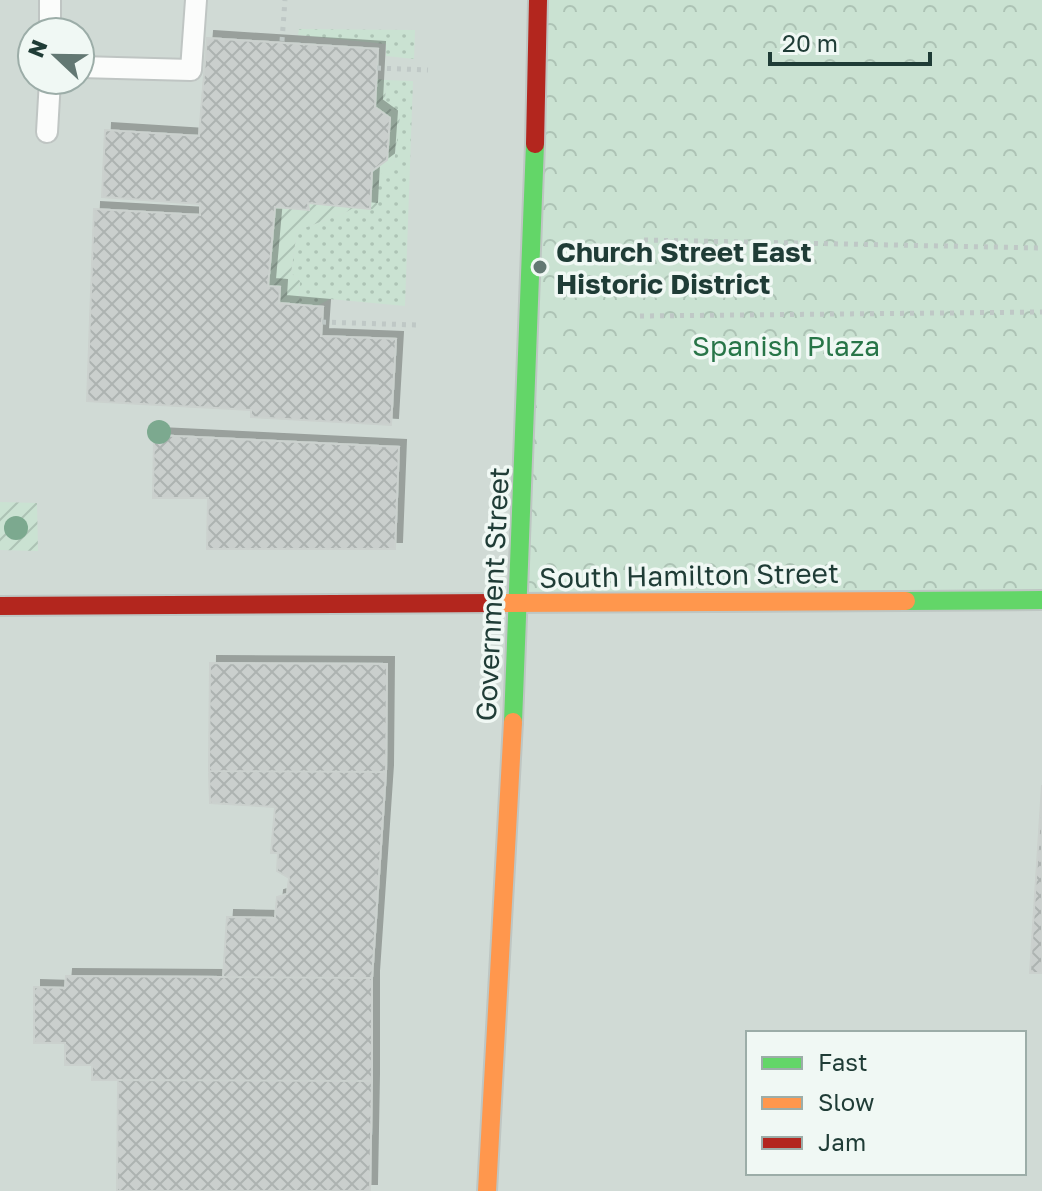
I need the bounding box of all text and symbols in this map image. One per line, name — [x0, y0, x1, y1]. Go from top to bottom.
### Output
north arrow — [16, 16, 96, 96]
scale bar — [770, 16, 930, 66]
text: 20 m — [782, 28, 838, 57]
text: N — [21, 36, 53, 61]
place label: Church Street East Historic District — [556, 235, 812, 300]
marker: Church Street East Historic District — [531, 258, 549, 276]
park label: Spanish Plaza — [692, 329, 880, 362]
street label: Government Street — [469, 466, 515, 722]
street label: South Hamilton Street — [539, 556, 839, 594]
legend — [746, 1031, 1026, 1175]
text: Fast — [818, 1047, 868, 1076]
text: Slow — [818, 1087, 874, 1116]
text: Jam — [818, 1127, 866, 1156]

